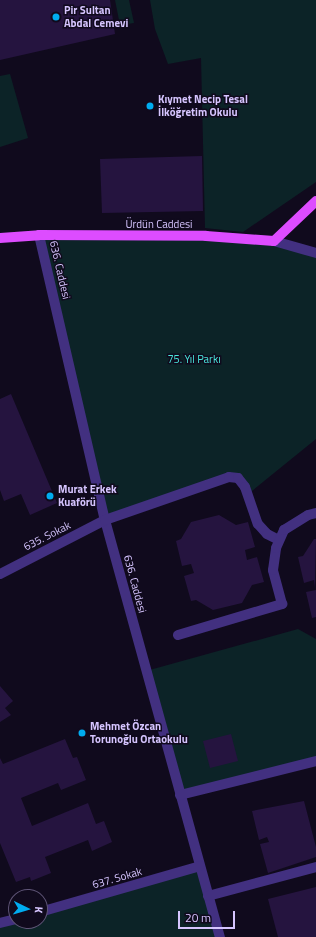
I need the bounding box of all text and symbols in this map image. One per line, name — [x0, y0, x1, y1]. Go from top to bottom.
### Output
place label: Pir Sultan Abdal Cemevi — [64, 4, 128, 30]
marker: Pir Sultan Abdal Cemevi — [51, 12, 61, 22]
place label: Kıymet Necip Tesal İlköğretim Okulu — [158, 93, 248, 119]
marker: Kıymet Necip Tesal İlköğretim Okulu — [145, 101, 155, 111]
street label: Ürdün Caddesi — [126, 217, 192, 231]
street label: 636. Caddesi — [47, 240, 73, 300]
park label: 75. Yıl Parkı — [167, 352, 221, 366]
place label: Murat Erkek Kuaförü — [58, 483, 117, 509]
marker: Murat Erkek Kuaförü — [45, 491, 55, 501]
street label: 635. Sokak — [21, 519, 73, 553]
street label: 636. Caddesi — [121, 554, 149, 614]
place label: Mehmet Özcan Torunoğlu Ortaokulu — [90, 720, 188, 746]
marker: Mehmet Özcan Torunoğlu Ortaokulu — [77, 728, 87, 738]
street label: 637. Sokak — [91, 865, 143, 891]
north arrow — [8, 889, 48, 929]
scale bar — [180, 903, 237, 929]
text: K — [31, 906, 47, 914]
text: 20 m — [185, 908, 211, 927]

